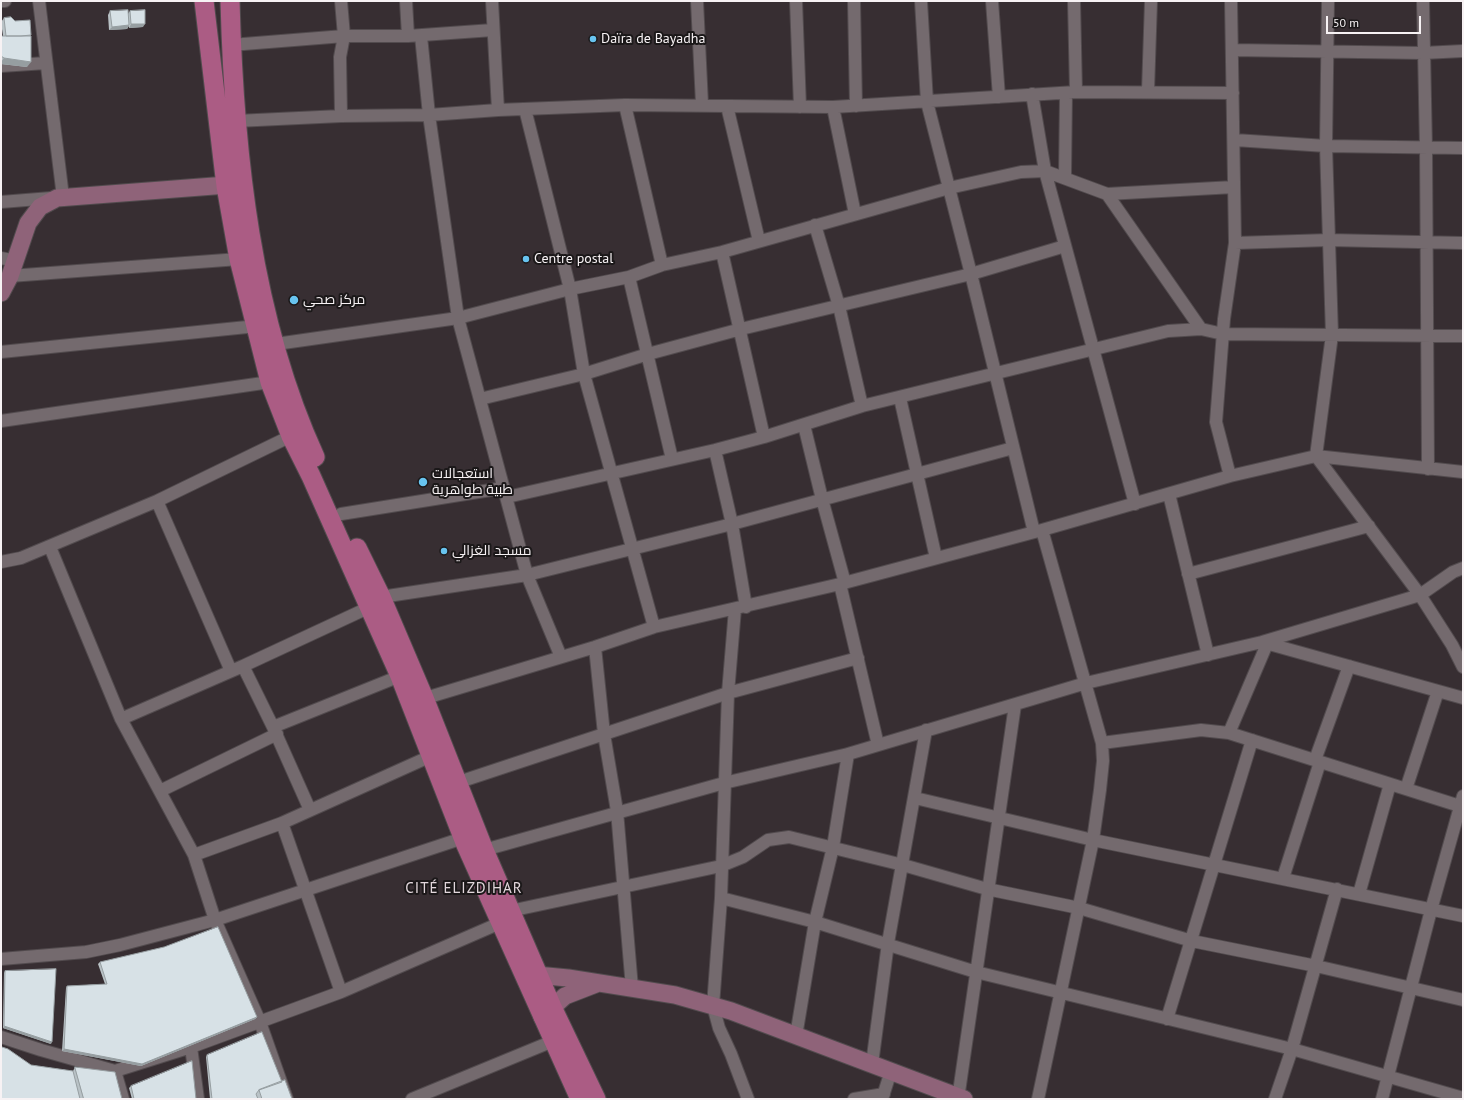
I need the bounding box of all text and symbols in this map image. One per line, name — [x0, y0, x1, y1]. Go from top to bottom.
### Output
scale bar — [1328, 8, 1423, 34]
text: 50 m — [1333, 15, 1359, 30]
place label: Daïra de Bayadha — [601, 31, 705, 47]
marker: Daïra de Bayadha — [588, 34, 598, 44]
place label: Centre postal — [534, 251, 613, 267]
marker: Centre postal — [521, 254, 531, 264]
place label: مركز صحي — [303, 292, 365, 308]
marker: مركز صحي — [288, 294, 300, 306]
place label: استعجالات طبية طواهرية — [432, 466, 513, 498]
marker: استعجالات طبية طواهرية — [417, 476, 429, 488]
place label: مسجد الغزالي — [452, 543, 531, 559]
marker: مسجد الغزالي — [439, 546, 449, 556]
district label: CITÉ ELIZDIHAR — [405, 880, 523, 898]

